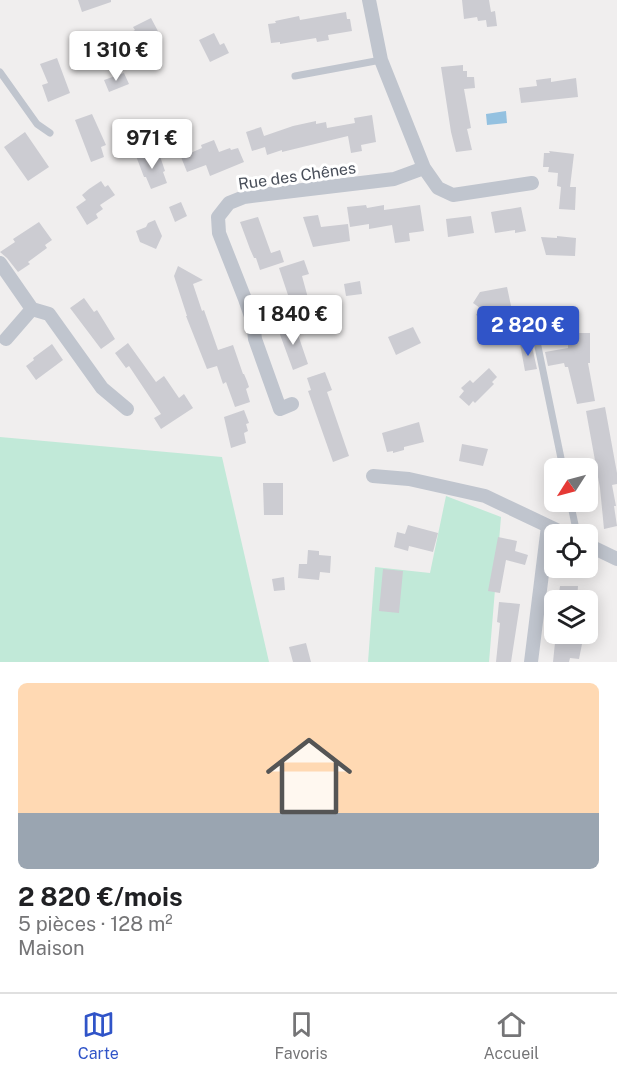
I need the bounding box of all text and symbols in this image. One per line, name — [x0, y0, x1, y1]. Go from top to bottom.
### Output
pin: 1 310 € — [61, 31, 171, 82]
text: 1 310 € — [83, 38, 149, 62]
pin: 971 € — [110, 119, 194, 170]
text: 971 € — [126, 126, 178, 150]
street label: Rue des Chênes — [237, 158, 357, 194]
pin: 1 840 € — [238, 295, 348, 346]
text: 1 840 € — [258, 302, 328, 326]
pin: 2 820 € — [473, 306, 583, 357]
text: 2 820 € — [491, 313, 565, 337]
north arrow — [544, 458, 598, 512]
map controls — [544, 458, 598, 644]
button: locate — [544, 524, 598, 578]
button: layers — [544, 590, 598, 644]
icon: home — [255, 722, 363, 830]
text: 2 820 €/mois — [18, 881, 183, 912]
text: 5 pièces · 128 m² — [18, 912, 173, 936]
text: Maison — [18, 936, 85, 960]
tab: Carte — [78, 1008, 119, 1063]
tab: Favoris — [274, 1008, 328, 1063]
tab: Accueil — [483, 1008, 539, 1063]

